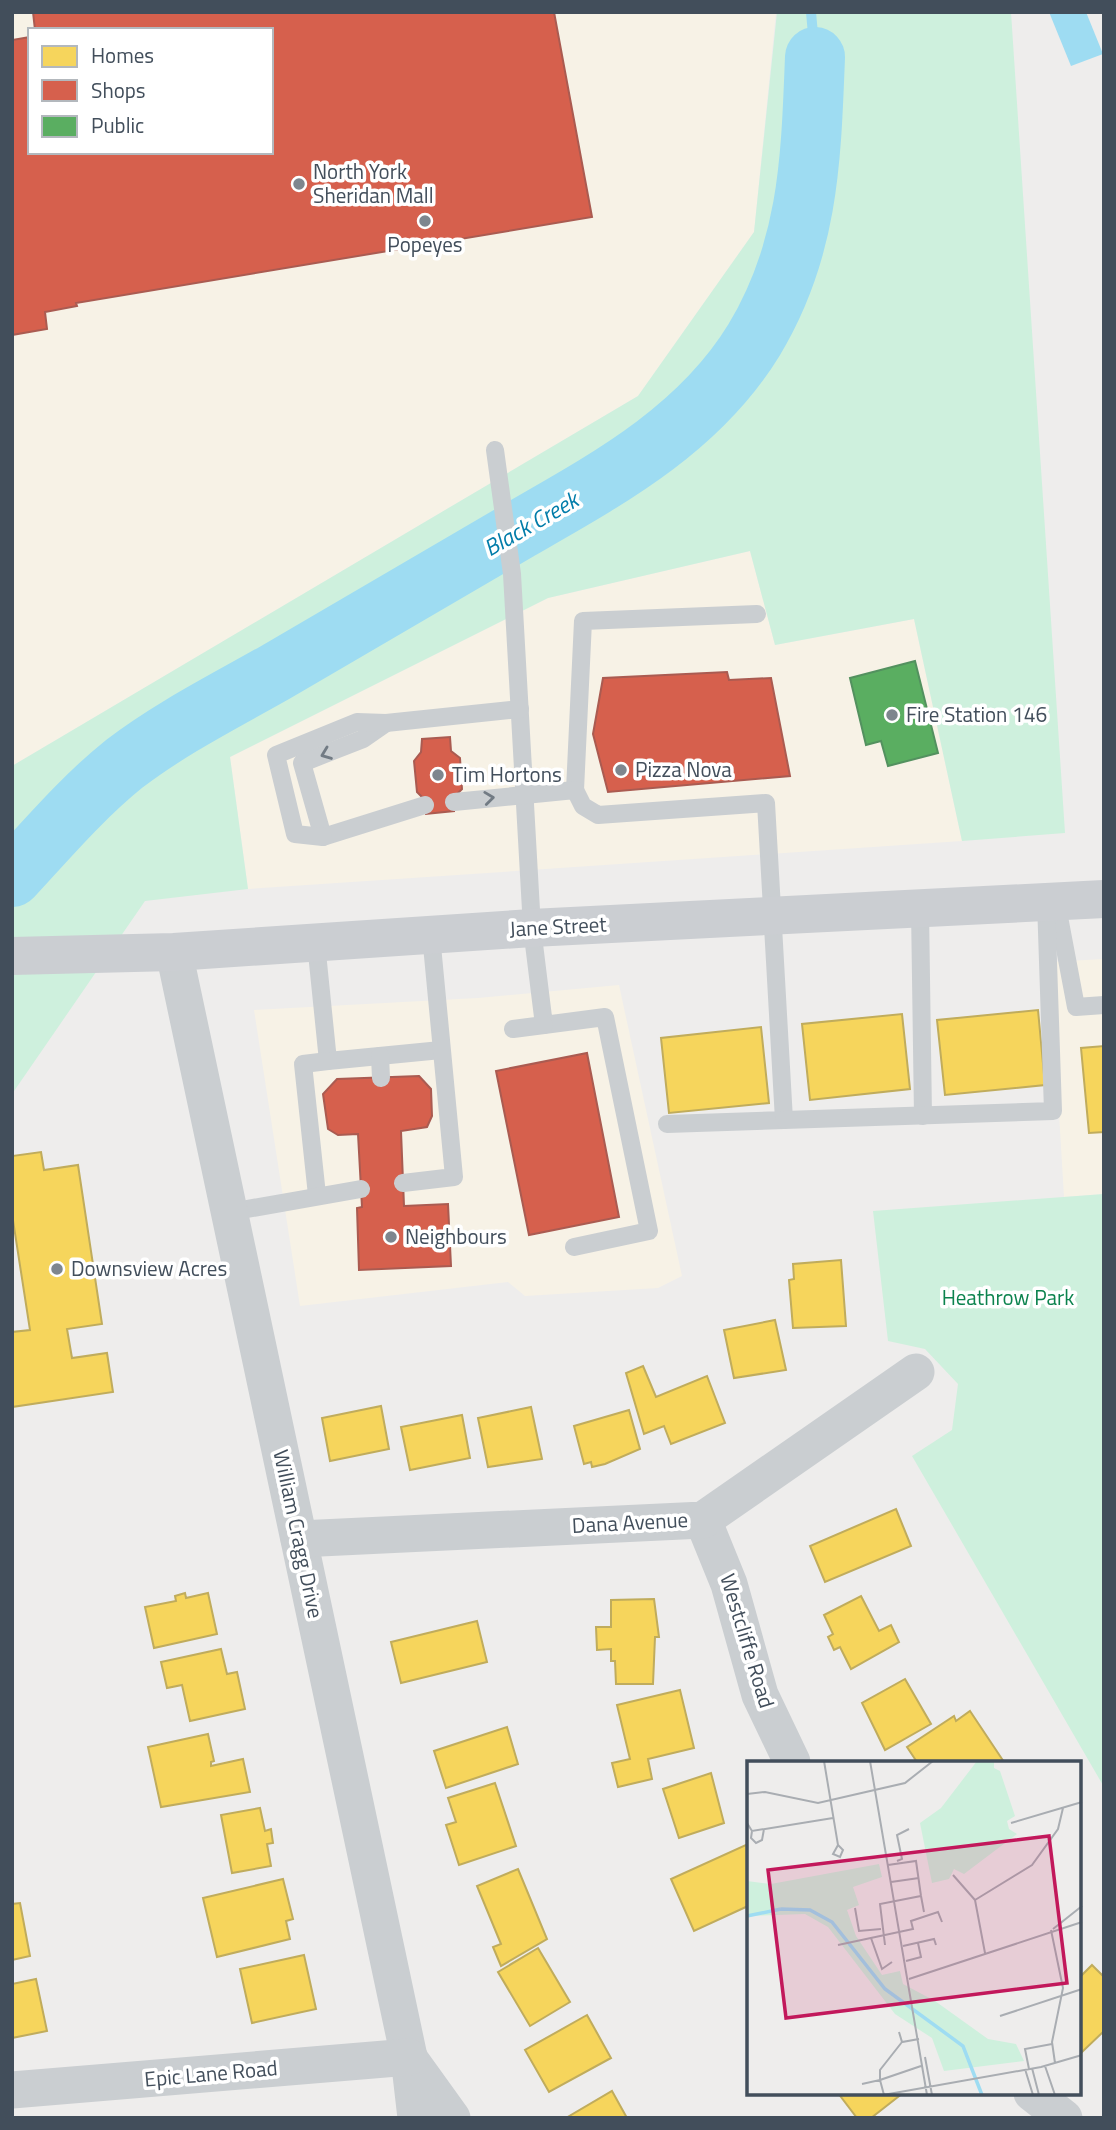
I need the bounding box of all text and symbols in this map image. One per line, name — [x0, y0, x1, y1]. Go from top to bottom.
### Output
legend — [28, 28, 273, 154]
text: Homes — [91, 39, 154, 71]
text: Shops — [91, 74, 146, 106]
text: Public — [91, 109, 144, 141]
place label: North York Sheridan Mall — [313, 155, 434, 211]
marker: North York Sheridan Mall — [291, 176, 307, 192]
marker: Popeyes — [417, 213, 433, 229]
place label: Popeyes — [387, 228, 463, 260]
water label: Black Creek — [477, 481, 587, 565]
place label: Fire Station 146 — [906, 698, 1047, 730]
marker: Fire Station 146 — [884, 707, 900, 723]
one-way arrow — [320, 745, 332, 759]
place label: Pizza Nova — [635, 753, 732, 785]
place label: Tim Hortons — [452, 758, 562, 790]
marker: Pizza Nova — [613, 762, 629, 778]
marker: Tim Hortons — [430, 767, 446, 783]
one-way arrow — [483, 791, 495, 806]
street label: Jane Street — [509, 907, 608, 945]
place label: Neighbours — [405, 1220, 507, 1252]
marker: Neighbours — [383, 1229, 399, 1245]
place label: Downsview Acres — [71, 1252, 227, 1284]
marker: Downsview Acres — [49, 1261, 65, 1277]
park label: Heathrow Park — [942, 1281, 1074, 1313]
street label: William Cragg Drive — [266, 1447, 332, 1621]
street label: Dana Avenue — [571, 1503, 689, 1541]
street label: Westcliffe Road — [712, 1570, 784, 1712]
inset map — [747, 1761, 1081, 2095]
street label: Epic Lane Road — [143, 2051, 279, 2095]

